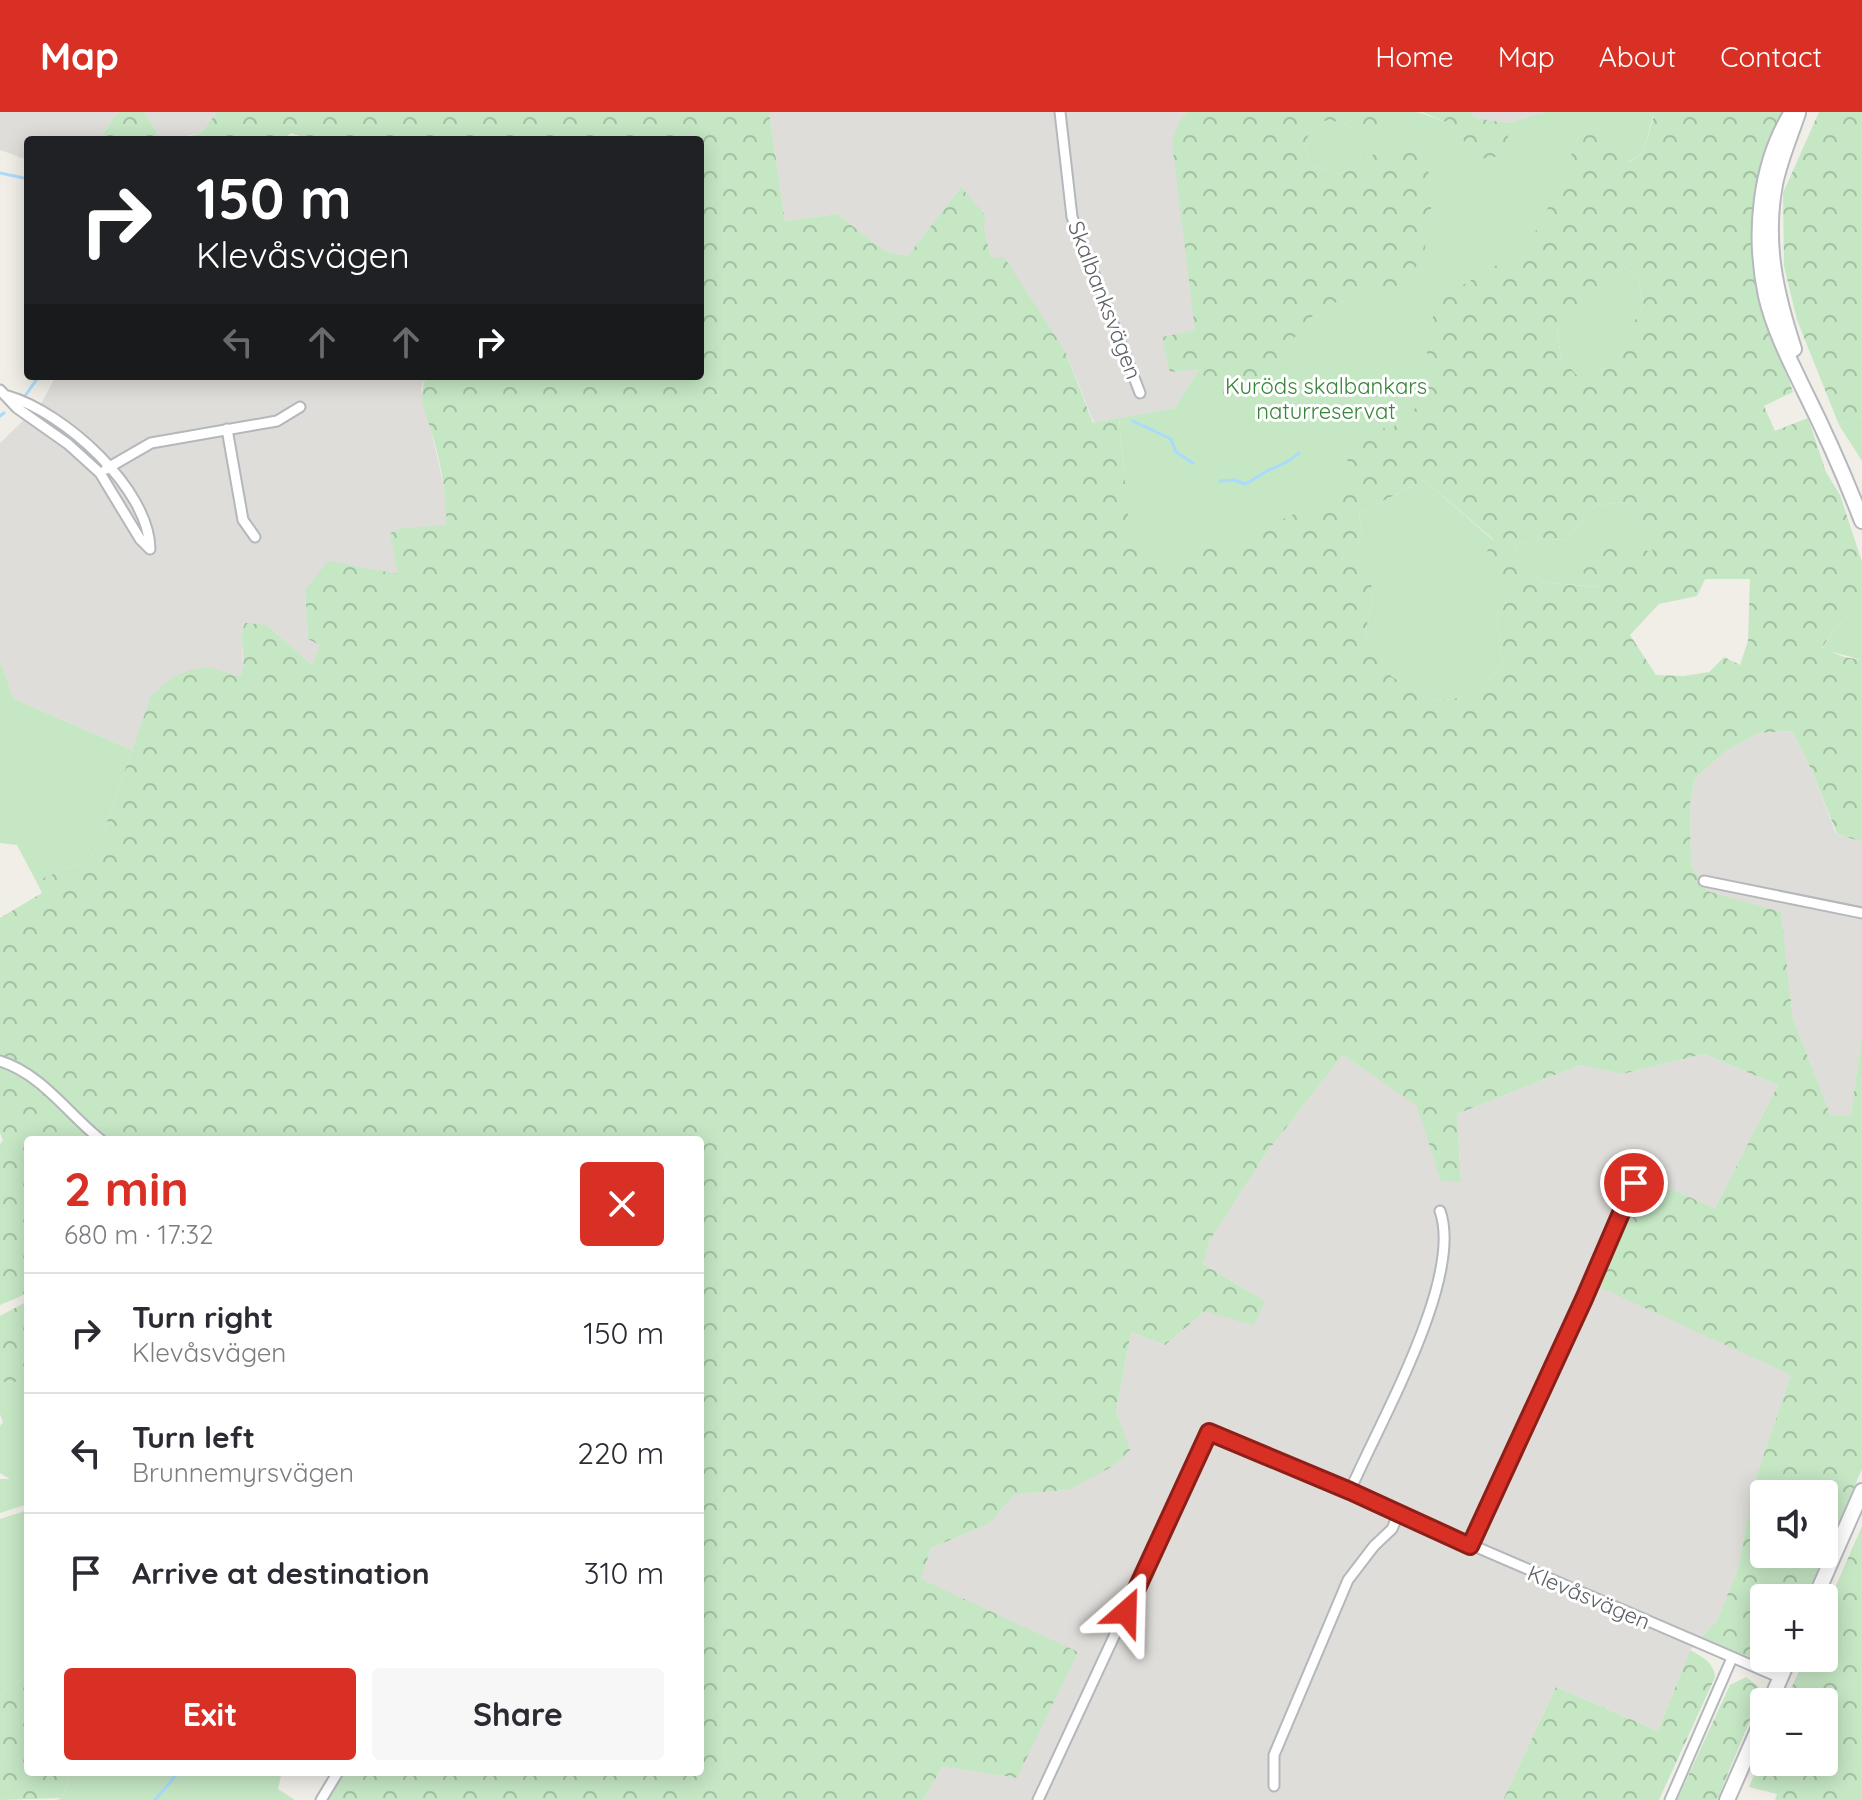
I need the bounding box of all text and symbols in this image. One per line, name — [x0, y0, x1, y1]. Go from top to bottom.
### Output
text: Map — [40, 32, 119, 80]
text: Home — [1375, 39, 1454, 74]
text: Map — [1498, 39, 1555, 74]
text: About — [1599, 39, 1676, 74]
text: Contact — [1720, 39, 1822, 74]
text: 150 m — [196, 163, 352, 233]
icon: right — [64, 168, 168, 272]
street label: Skalbanksvägen — [1062, 217, 1148, 383]
text: Klevåsvägen — [196, 232, 410, 277]
icon: left — [216, 320, 260, 364]
icon: ahead — [300, 320, 344, 364]
icon: ahead — [384, 320, 428, 364]
icon: right — [468, 320, 512, 364]
park label: Kuröds skalbankars naturreservat — [1225, 372, 1427, 425]
pin — [1600, 1149, 1668, 1217]
text: 2 min — [64, 1158, 189, 1218]
icon: arrive — [1612, 1161, 1656, 1205]
button: close — [580, 1162, 664, 1246]
text: 680 m · 17:32 — [64, 1218, 213, 1251]
text: Turn right — [132, 1298, 273, 1336]
icon: right — [64, 1311, 108, 1355]
text: 150 m — [583, 1314, 664, 1352]
text: Klevåsvägen — [132, 1336, 286, 1369]
text: Turn left — [132, 1418, 255, 1456]
icon: left — [64, 1431, 108, 1475]
text: 220 m — [577, 1434, 664, 1472]
text: Brunnemyrsvägen — [132, 1456, 354, 1489]
map controls — [1750, 1480, 1838, 1776]
button: sound — [1750, 1480, 1838, 1568]
icon: arrive — [64, 1551, 108, 1595]
text: Arrive at destination — [132, 1554, 430, 1592]
text: 310 m — [584, 1554, 664, 1592]
street label: Klevåsvägen — [1523, 1559, 1655, 1635]
position arrow — [1084, 1570, 1168, 1654]
button: + — [1750, 1584, 1838, 1672]
button: Exit — [64, 1668, 356, 1760]
button: Share — [372, 1668, 664, 1760]
button: − — [1750, 1688, 1838, 1776]

